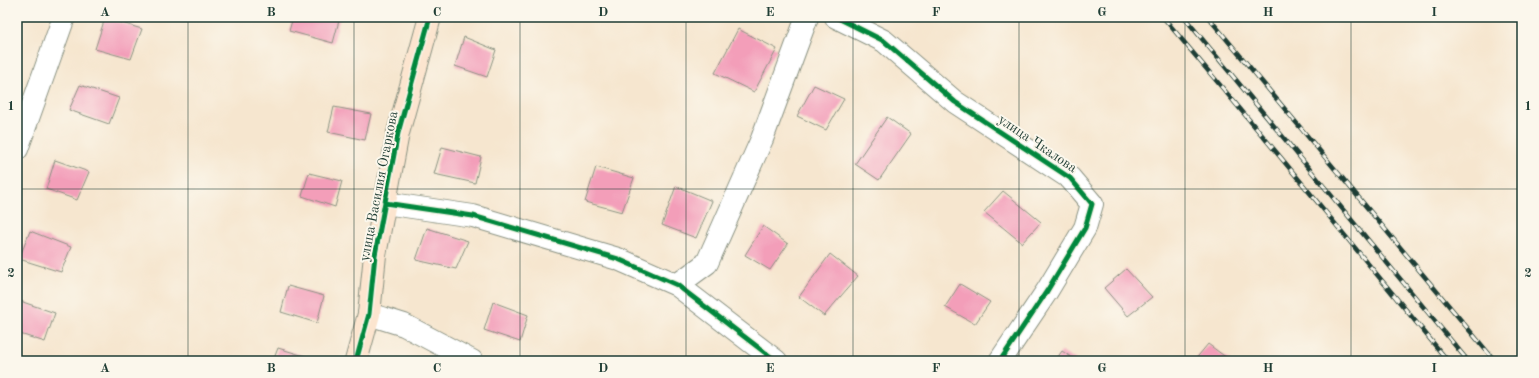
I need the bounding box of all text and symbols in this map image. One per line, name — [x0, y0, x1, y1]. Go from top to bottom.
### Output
text: A — [100, 6, 110, 19]
text: B — [266, 6, 276, 19]
text: C — [433, 6, 441, 19]
text: D — [598, 6, 608, 19]
text: E — [766, 6, 775, 19]
text: F — [932, 6, 941, 19]
text: G — [1097, 6, 1107, 19]
text: H — [1263, 6, 1274, 19]
text: I — [1431, 6, 1437, 19]
text: 1 — [7, 100, 15, 113]
text: 1 — [1524, 100, 1532, 113]
street label: улица Василия Огаркова — [358, 110, 400, 263]
street label: улица Чкалова — [996, 112, 1079, 175]
text: 2 — [7, 267, 15, 280]
text: 2 — [1524, 267, 1532, 280]
text: A — [100, 362, 110, 375]
text: B — [266, 362, 276, 375]
text: C — [433, 362, 441, 375]
text: D — [598, 362, 608, 375]
text: E — [766, 362, 775, 375]
text: F — [932, 362, 941, 375]
text: G — [1097, 362, 1107, 375]
text: H — [1263, 362, 1274, 375]
text: I — [1431, 362, 1437, 375]

